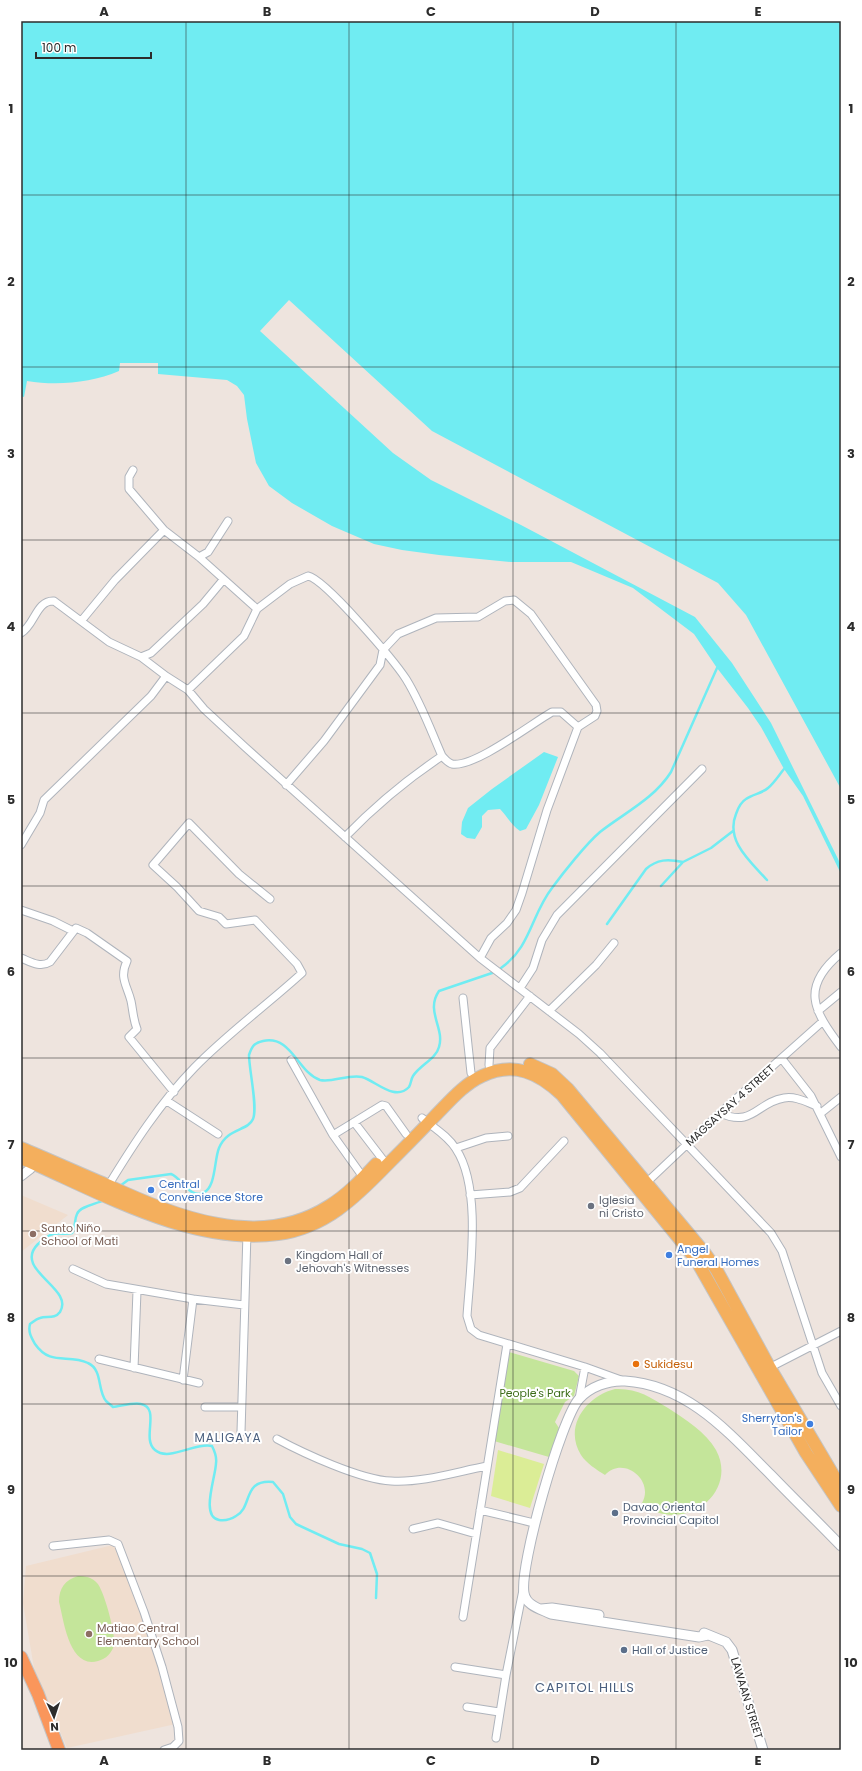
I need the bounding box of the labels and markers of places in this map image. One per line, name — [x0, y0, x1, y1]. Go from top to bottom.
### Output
place label: Central Convenience Store — [159, 1176, 263, 1205]
marker: Central Convenience Store — [146, 1185, 156, 1195]
place label: Iglesia ni Cristo — [599, 1192, 644, 1221]
marker: Iglesia ni Cristo — [586, 1201, 596, 1211]
place label: Santo Niño School of Mati — [41, 1220, 118, 1249]
marker: Santo Niño School of Mati — [28, 1229, 38, 1239]
place label: Angel Funeral Homes — [677, 1241, 759, 1270]
place label: Kingdom Hall of Jehovah's Witnesses — [296, 1247, 409, 1276]
marker: Angel Funeral Homes — [664, 1250, 674, 1260]
marker: Kingdom Hall of Jehovah's Witnesses — [283, 1256, 293, 1266]
place label: Sukidesu — [644, 1356, 693, 1372]
marker: Sukidesu — [631, 1359, 641, 1369]
place label: Sherryton's Tailor — [742, 1410, 802, 1439]
marker: Sherryton's Tailor — [805, 1419, 815, 1429]
place label: Davao Oriental Provincial Capitol — [623, 1499, 719, 1528]
marker: Davao Oriental Provincial Capitol — [610, 1508, 620, 1518]
place label: Matiao Central Elementary School — [97, 1620, 199, 1649]
marker: Matiao Central Elementary School — [84, 1629, 94, 1639]
place label: Hall of Justice — [632, 1642, 708, 1658]
marker: Hall of Justice — [619, 1645, 629, 1655]

